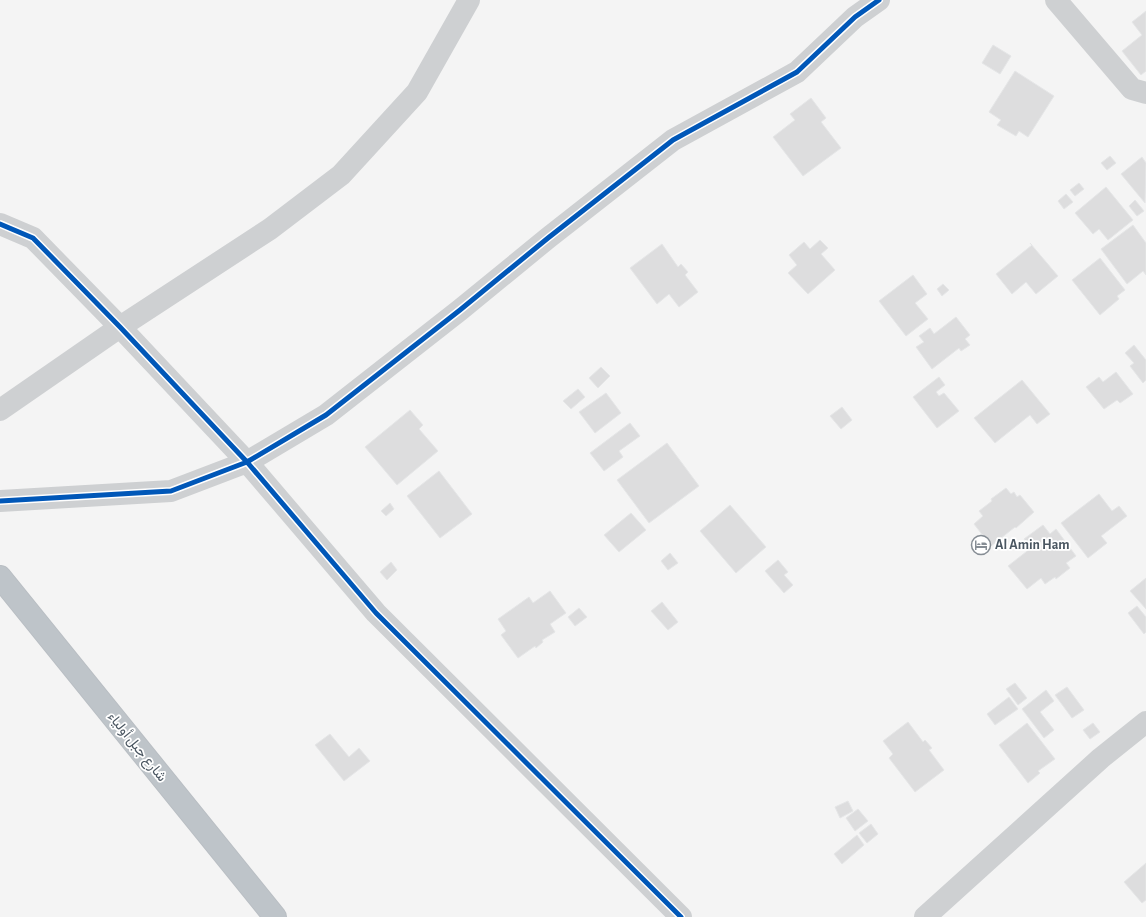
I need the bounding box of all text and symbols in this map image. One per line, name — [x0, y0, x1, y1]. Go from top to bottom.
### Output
hotel icon: Al Amin Ham — [970, 534, 992, 556]
place label: Al Amin Ham — [995, 538, 1070, 552]
street label: شارع جبل أولياء — [103, 709, 170, 786]

